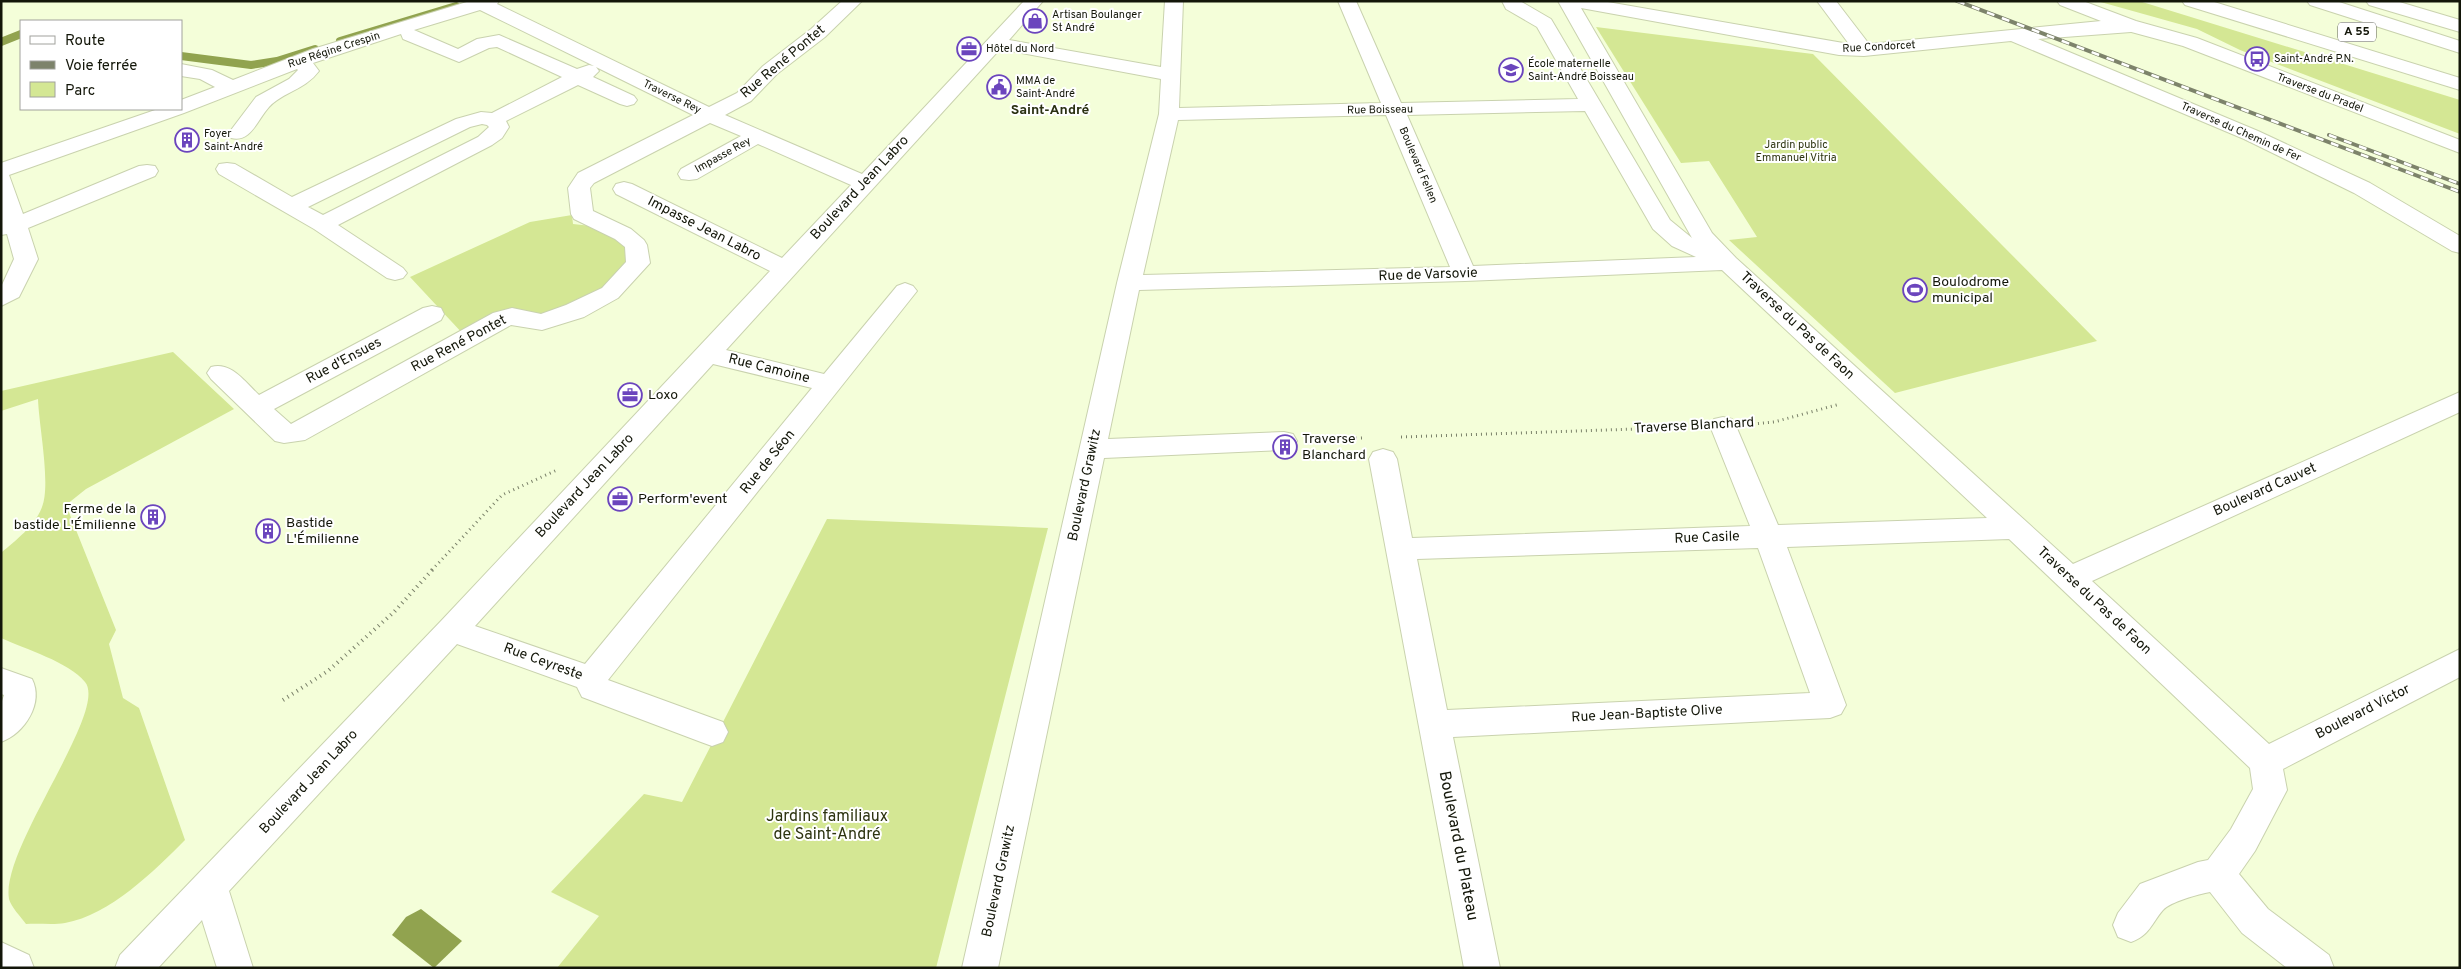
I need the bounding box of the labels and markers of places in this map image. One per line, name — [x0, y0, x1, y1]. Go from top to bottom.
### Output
shop icon: Artisan Boulanger St André — [1022, 8, 1048, 34]
place label: Artisan Boulanger St André — [1052, 8, 1142, 35]
office icon: Hôtel du Nord — [956, 36, 982, 62]
place label: Hôtel du Nord — [986, 42, 1054, 56]
bus stop icon: Saint-André P.N. — [2244, 46, 2270, 72]
place label: Saint-André P.N. — [2274, 52, 2354, 66]
place label: École maternelle Saint-André Boisseau — [1528, 56, 1634, 84]
school or university icon: École maternelle Saint-André Boisseau — [1498, 57, 1524, 83]
public building icon: MMA de Saint-André — [986, 74, 1012, 100]
place label: MMA de Saint-André — [1016, 74, 1075, 101]
building icon: Foyer Saint-André — [174, 127, 200, 153]
place label: Foyer Saint-André — [204, 127, 263, 154]
place label: Boulodrome municipal — [1932, 274, 2009, 307]
sports icon: Boulodrome municipal — [1902, 277, 1928, 303]
office icon: Loxo — [617, 382, 643, 408]
place label: Loxo — [648, 387, 678, 404]
place label: Traverse Blanchard — [1302, 431, 1366, 464]
building icon: Traverse Blanchard — [1272, 434, 1298, 460]
office icon: Perform'event — [607, 486, 633, 512]
place label: Perform'event — [638, 491, 727, 508]
place label: Ferme de la bastide L'Émilienne — [14, 501, 136, 534]
building icon: Ferme de la bastide L'Émilienne — [140, 504, 166, 530]
place label: Bastide L'Émilienne — [286, 515, 359, 548]
building icon: Bastide L'Émilienne — [255, 518, 281, 544]

